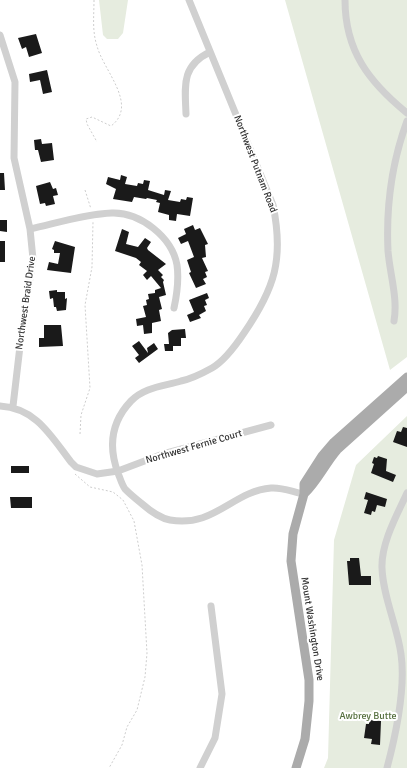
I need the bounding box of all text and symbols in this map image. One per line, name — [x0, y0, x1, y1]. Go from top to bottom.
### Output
street label: Northwest Putnam Road — [231, 114, 279, 214]
street label: Northwest Braid Drive — [14, 256, 38, 350]
street label: Northwest Fernie Court — [144, 427, 244, 467]
street label: Mount Washington Drive — [298, 576, 326, 682]
park label: Awbrey Butte — [339, 710, 397, 722]

